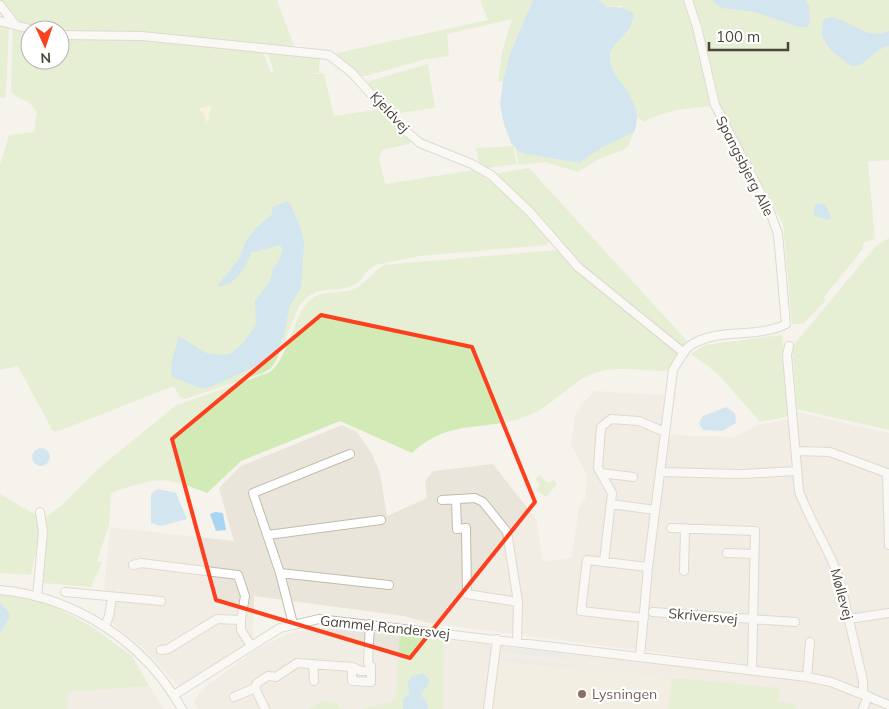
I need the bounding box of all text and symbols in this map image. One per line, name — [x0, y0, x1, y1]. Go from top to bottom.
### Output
north arrow — [20, 20, 70, 70]
scale bar — [709, 20, 788, 52]
text: 100 m — [716, 27, 760, 46]
text: N — [40, 49, 51, 67]
street label: Kjeldvej — [366, 88, 414, 136]
street label: Spangsbjerg Alle — [712, 113, 778, 219]
street label: Møllevej — [827, 566, 857, 622]
street label: Skriversvej — [668, 604, 738, 628]
street label: Gammel Randersvej — [319, 611, 451, 643]
place label: Lysningen — [592, 685, 657, 703]
marker: Lysningen — [576, 688, 588, 700]

